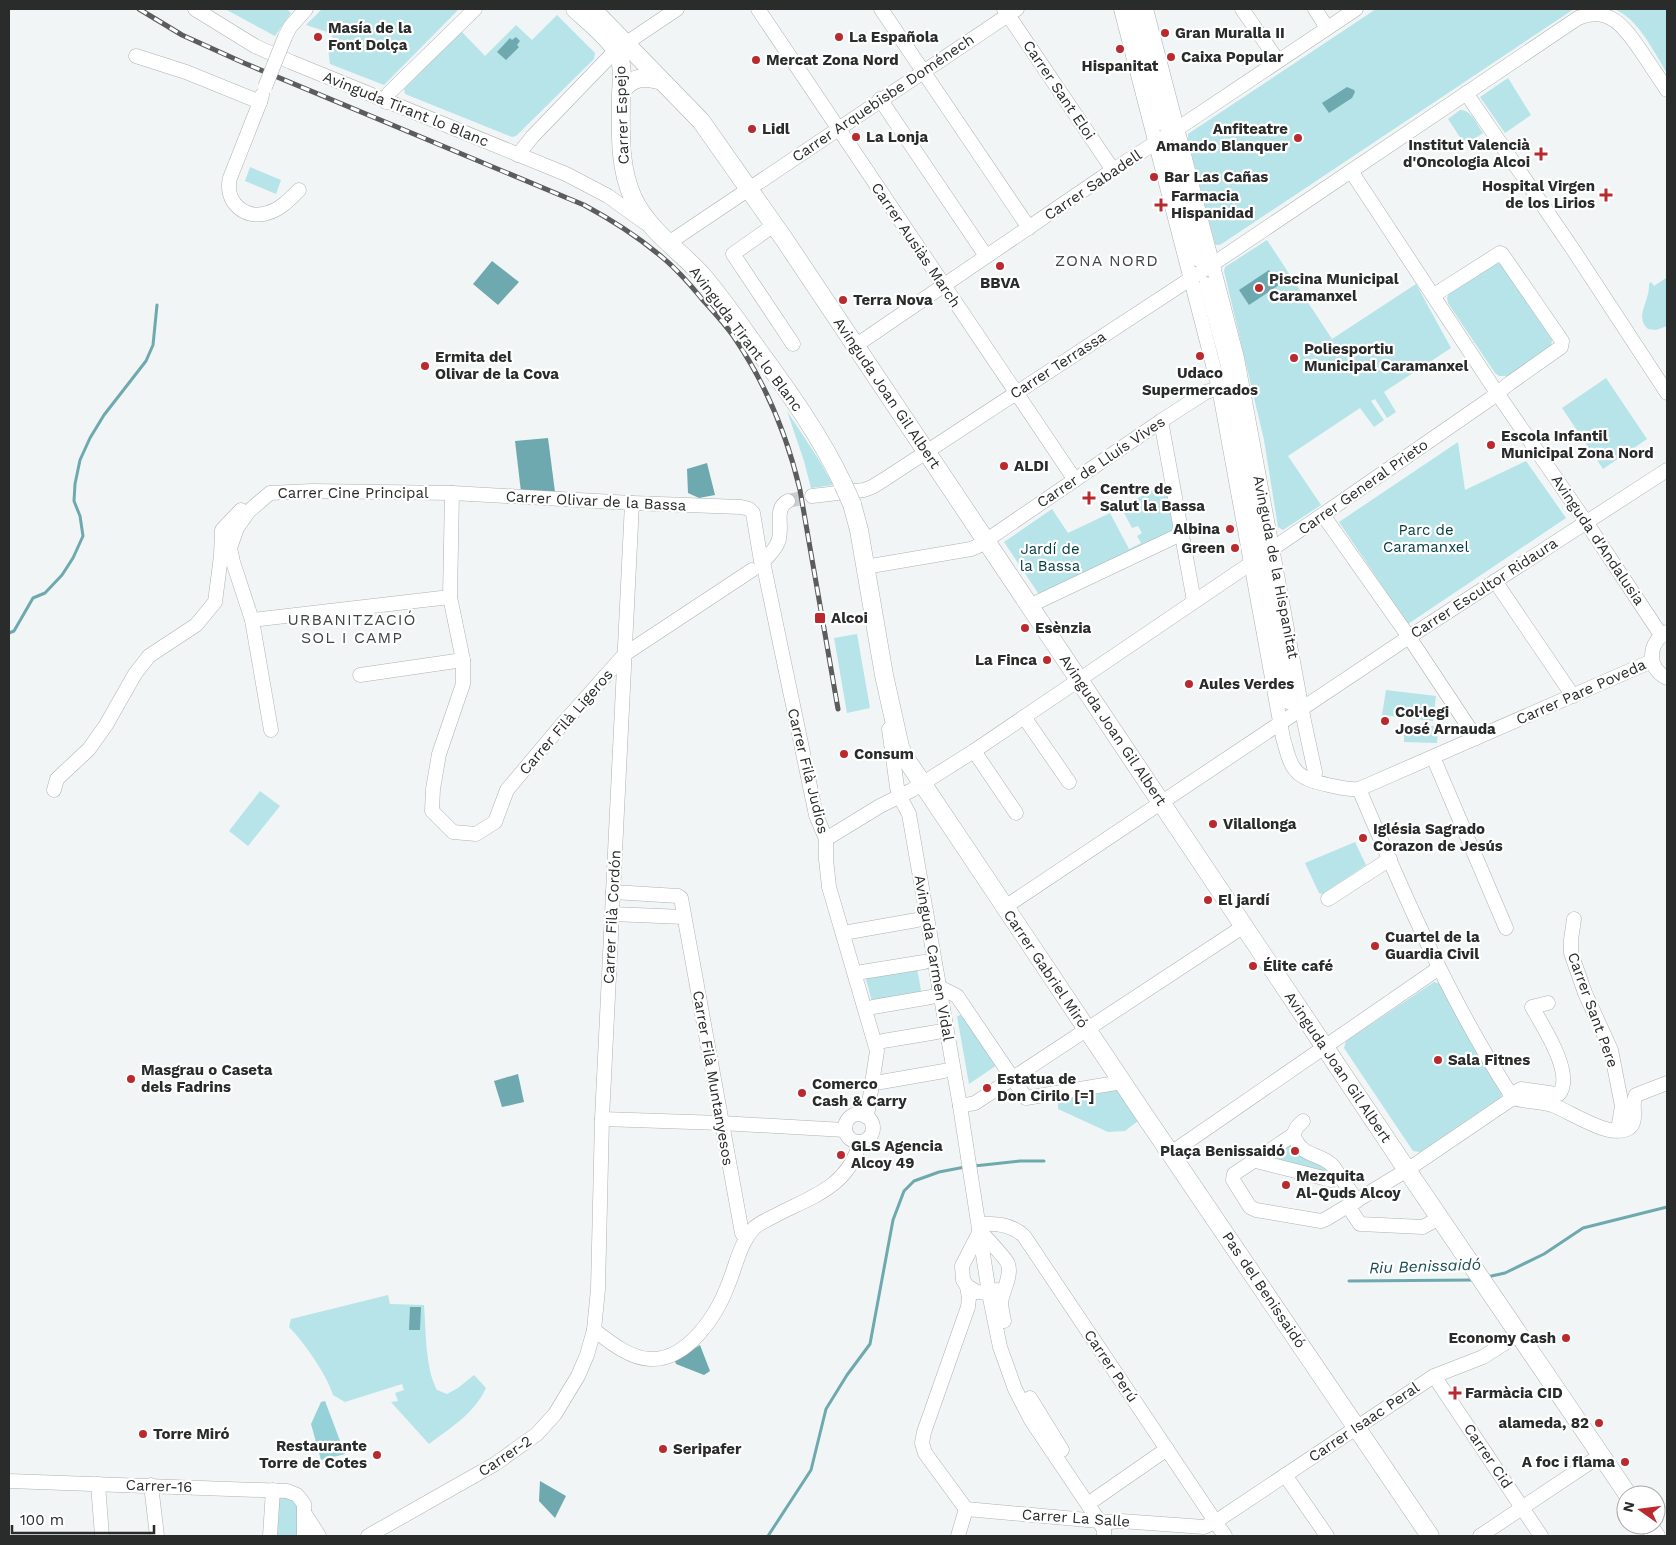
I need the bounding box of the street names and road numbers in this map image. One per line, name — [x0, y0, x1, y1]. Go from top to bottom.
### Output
street label: Carrer Arquebisbe Doménech — [789, 30, 977, 166]
street label: Carrer Sant Eloi — [1019, 37, 1099, 143]
street label: Carrer Espejo — [611, 65, 633, 165]
street label: Avinguda Tirant lo Blanc — [321, 67, 491, 151]
street label: Carrer Sabadell — [1041, 146, 1145, 224]
street label: Carrer Ausiàs March — [867, 179, 965, 311]
street label: Avinguda Tirant lo Blanc — [686, 263, 806, 415]
street label: Avinguda Joan Gil Albert — [830, 314, 945, 472]
street label: Carrer Terrassa — [1007, 327, 1110, 403]
street label: Carrer de Lluís Vives — [1033, 412, 1169, 512]
street label: Carrer General Prieto — [1295, 435, 1431, 539]
street label: Avinguda d'Andalusia — [1548, 472, 1649, 609]
street label: Avinguda de la Hispanitat — [1249, 474, 1303, 661]
street label: Carrer Cine Principal — [277, 484, 429, 502]
street label: Carrer Olivar de la Bassa — [505, 487, 687, 515]
street label: Carrer Escultor Ridaura — [1407, 534, 1561, 642]
street label: Avinguda Joan Gil Albert — [1056, 651, 1171, 809]
street label: Carrer Pare Poveda — [1513, 655, 1649, 729]
street label: Carrer Filà Ligeros — [515, 666, 617, 778]
street label: Carrer Filà Judios — [784, 706, 832, 836]
street label: Carrer Filà Cordón — [600, 850, 624, 984]
street label: Avinguda Carmen Vidal — [911, 874, 958, 1043]
street label: Carrer Gabriel Miró — [1000, 906, 1092, 1032]
street label: Carrer Sant Pere — [1564, 950, 1622, 1070]
street label: Avinguda Joan Gil Albert — [1281, 988, 1396, 1146]
street label: Carrer Filà Muntanyesos — [689, 989, 737, 1167]
street label: Pas del Benissaidó — [1218, 1228, 1310, 1352]
street label: Carrer Perú — [1080, 1326, 1142, 1406]
street label: Carrer Isaac Peral — [1305, 1378, 1423, 1466]
street label: Carrer Cid — [1460, 1420, 1516, 1492]
street label: Carrer-2 — [475, 1432, 535, 1480]
street label: Carrer-16 — [125, 1476, 193, 1496]
street label: Carrer La Salle — [1021, 1505, 1131, 1531]

